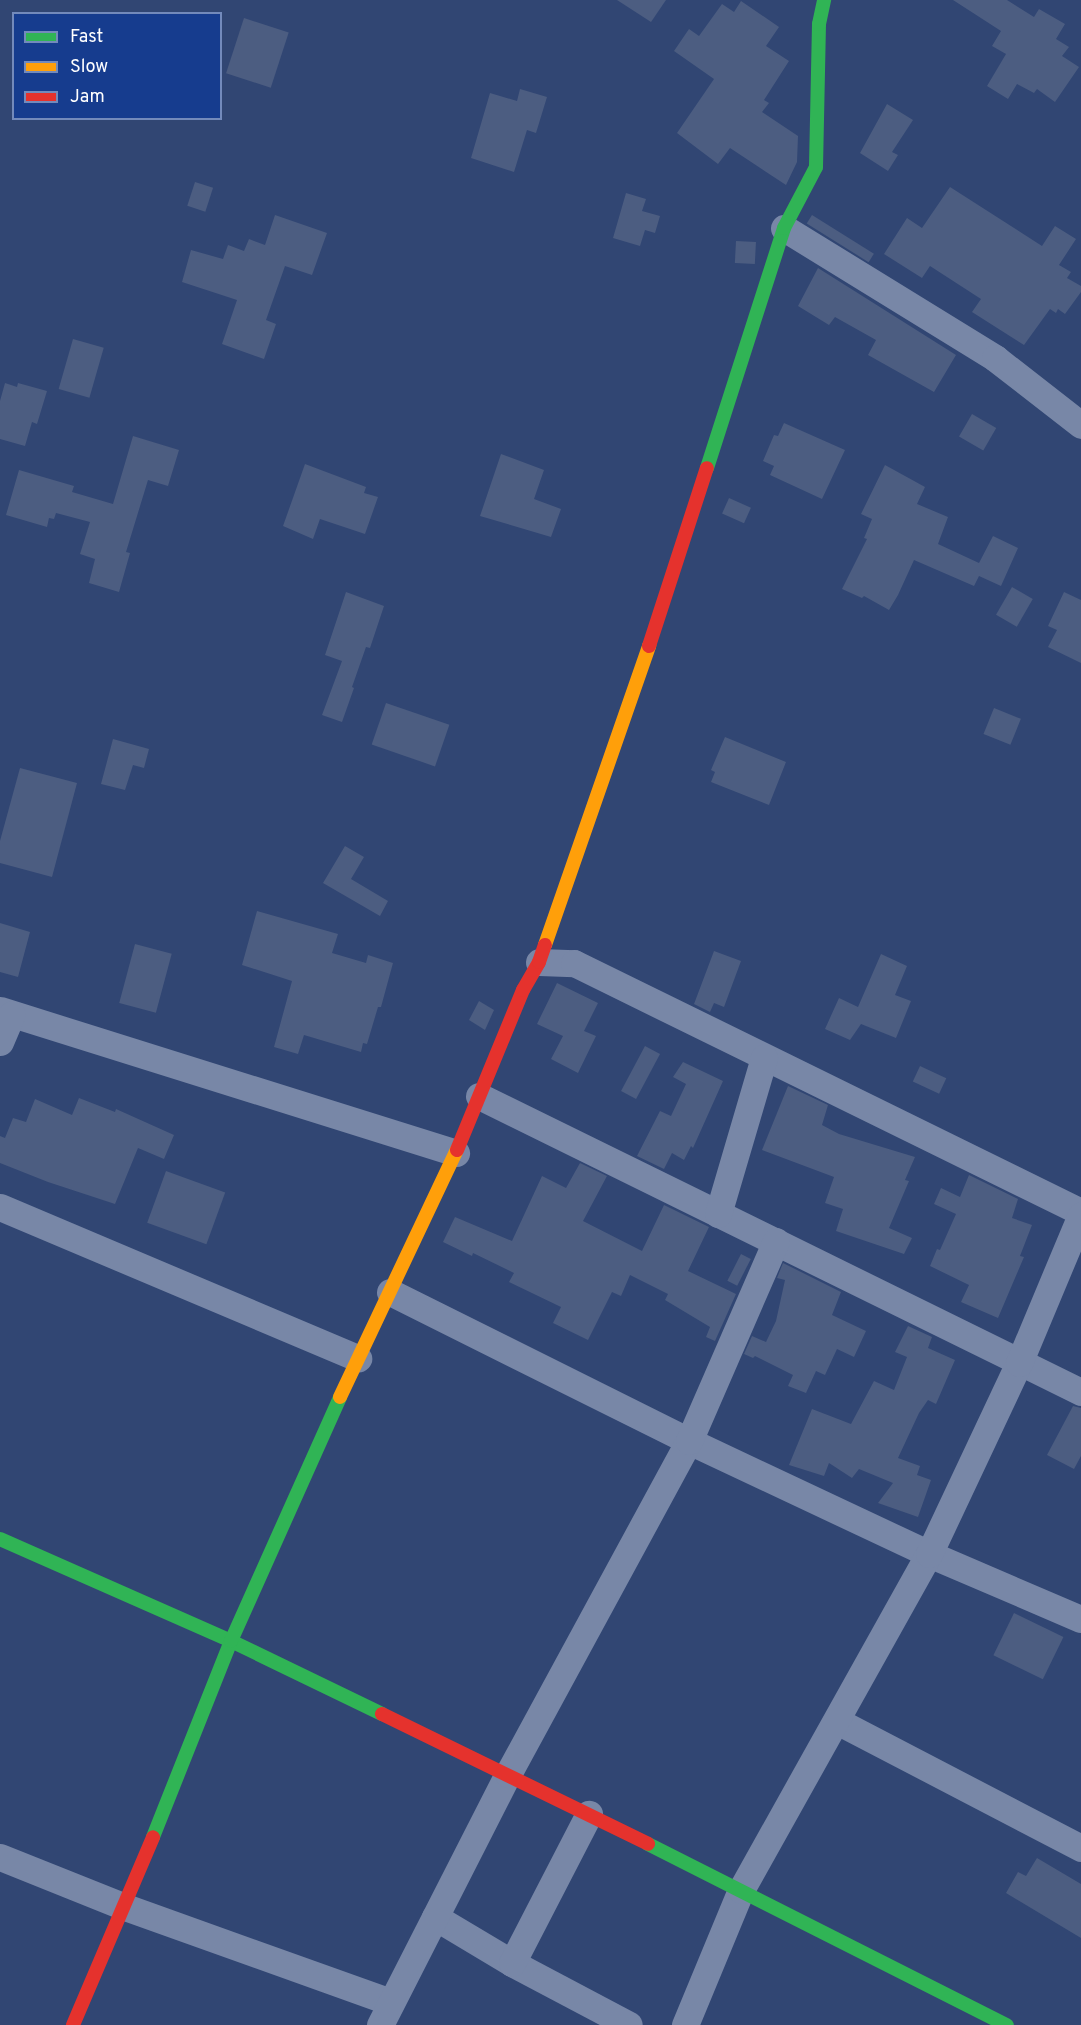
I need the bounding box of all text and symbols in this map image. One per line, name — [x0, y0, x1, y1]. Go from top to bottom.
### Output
legend — [12, 12, 222, 120]
text: Fast — [70, 26, 103, 49]
text: Slow — [70, 56, 108, 79]
text: Jam — [70, 86, 105, 109]

